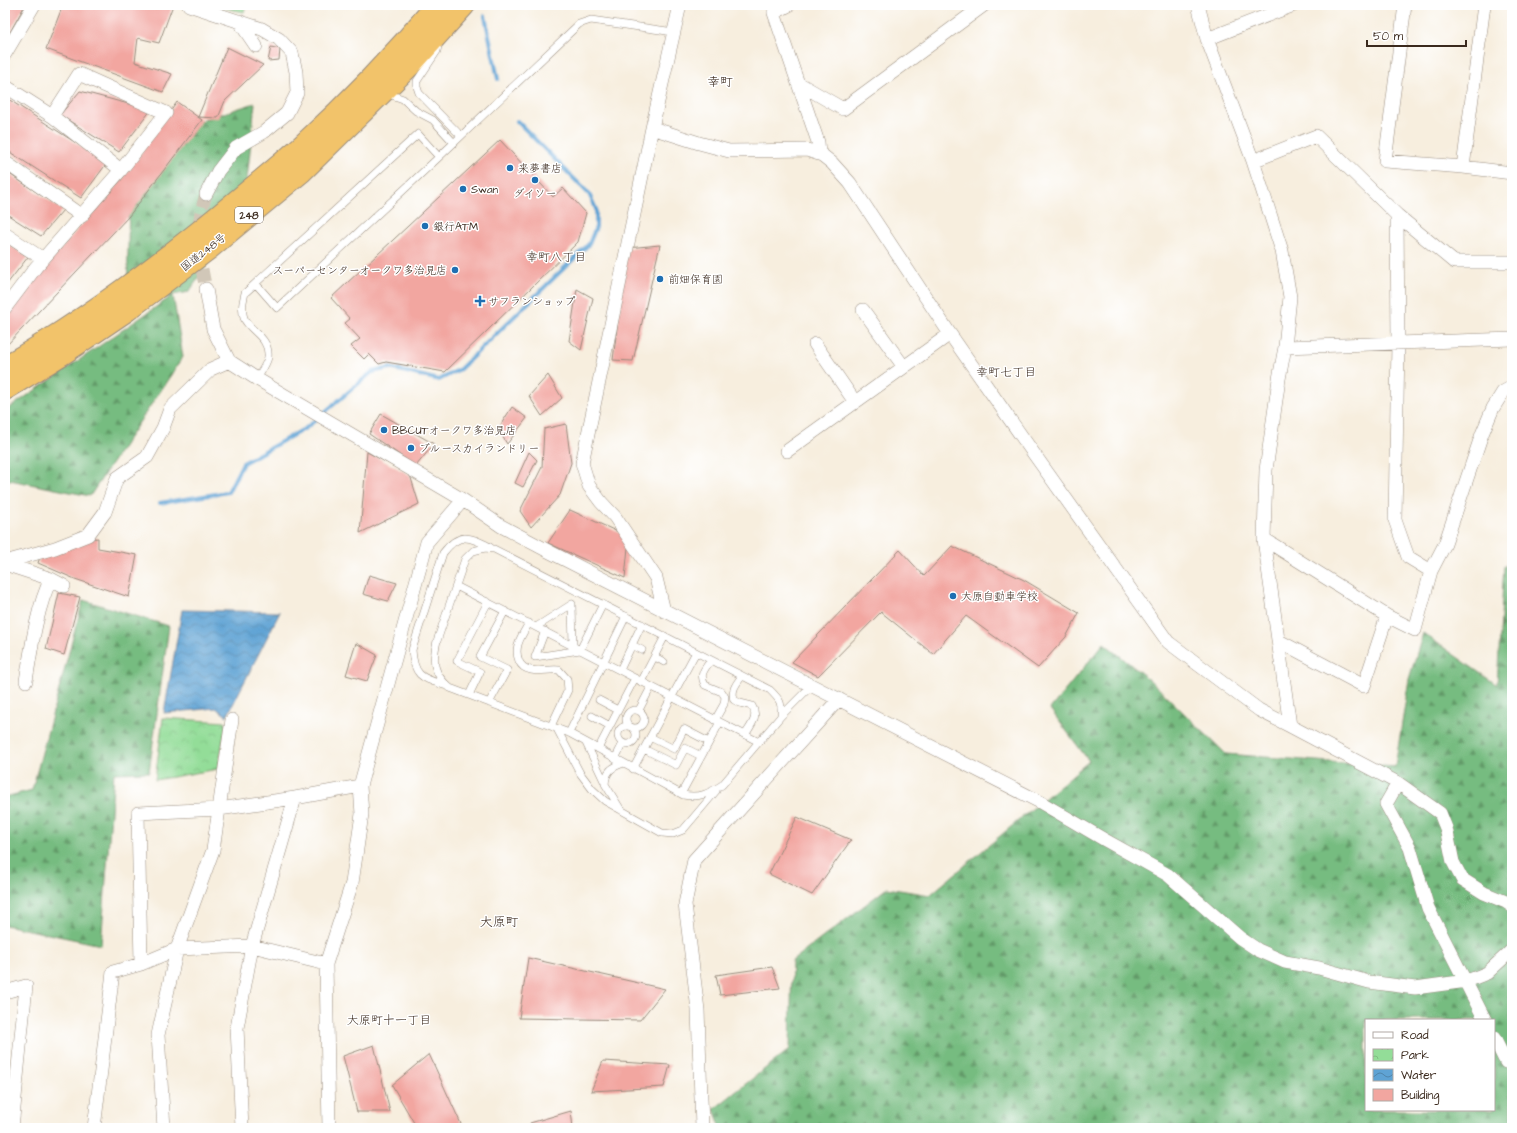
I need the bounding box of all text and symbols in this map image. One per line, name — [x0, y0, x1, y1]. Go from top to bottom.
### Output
scale bar — [1367, 22, 1466, 48]
text: 50 m — [1373, 28, 1404, 45]
district label: 幸町 — [707, 73, 733, 91]
place label: 来夢書店 — [518, 161, 562, 176]
marker: 来夢書店 — [505, 163, 515, 173]
marker: ダイソー — [530, 175, 540, 185]
place label: Swan — [471, 182, 499, 197]
marker: Swan — [458, 184, 468, 194]
place label: ダイソー — [514, 186, 556, 201]
road number: 248 — [235, 207, 263, 223]
place label: 銀行ATM — [433, 219, 478, 234]
marker: 銀行ATM — [420, 221, 430, 231]
street label: 国道248号 — [177, 230, 229, 275]
district label: 幸町八丁目 — [526, 249, 586, 266]
place label: スーパーセンターオークワ多治見店 — [273, 263, 447, 278]
marker: スーパーセンターオークワ多治見店 — [450, 265, 460, 275]
place label: 前畑保育園 — [668, 272, 723, 287]
marker: 前畑保育園 — [655, 274, 665, 284]
place label: サフランショップ — [488, 294, 576, 309]
marker: サフランショップ — [475, 296, 485, 306]
district label: 幸町七丁目 — [976, 364, 1036, 381]
place label: BBCUTオークワ多治見店 — [392, 423, 516, 438]
marker: BBCUTオークワ多治見店 — [379, 425, 389, 435]
place label: ブルースカイランドリー — [419, 441, 539, 456]
marker: ブルースカイランドリー — [406, 443, 416, 453]
place label: 大原自動車学校 — [961, 589, 1038, 604]
marker: 大原自動車学校 — [948, 591, 958, 601]
district label: 大原町 — [479, 913, 519, 931]
district label: 大原町十一丁目 — [347, 1012, 431, 1029]
legend — [1365, 1019, 1495, 1111]
text: Road — [1401, 1027, 1429, 1044]
text: Park — [1401, 1047, 1429, 1064]
text: Water — [1401, 1067, 1437, 1084]
text: Building — [1401, 1087, 1439, 1105]

